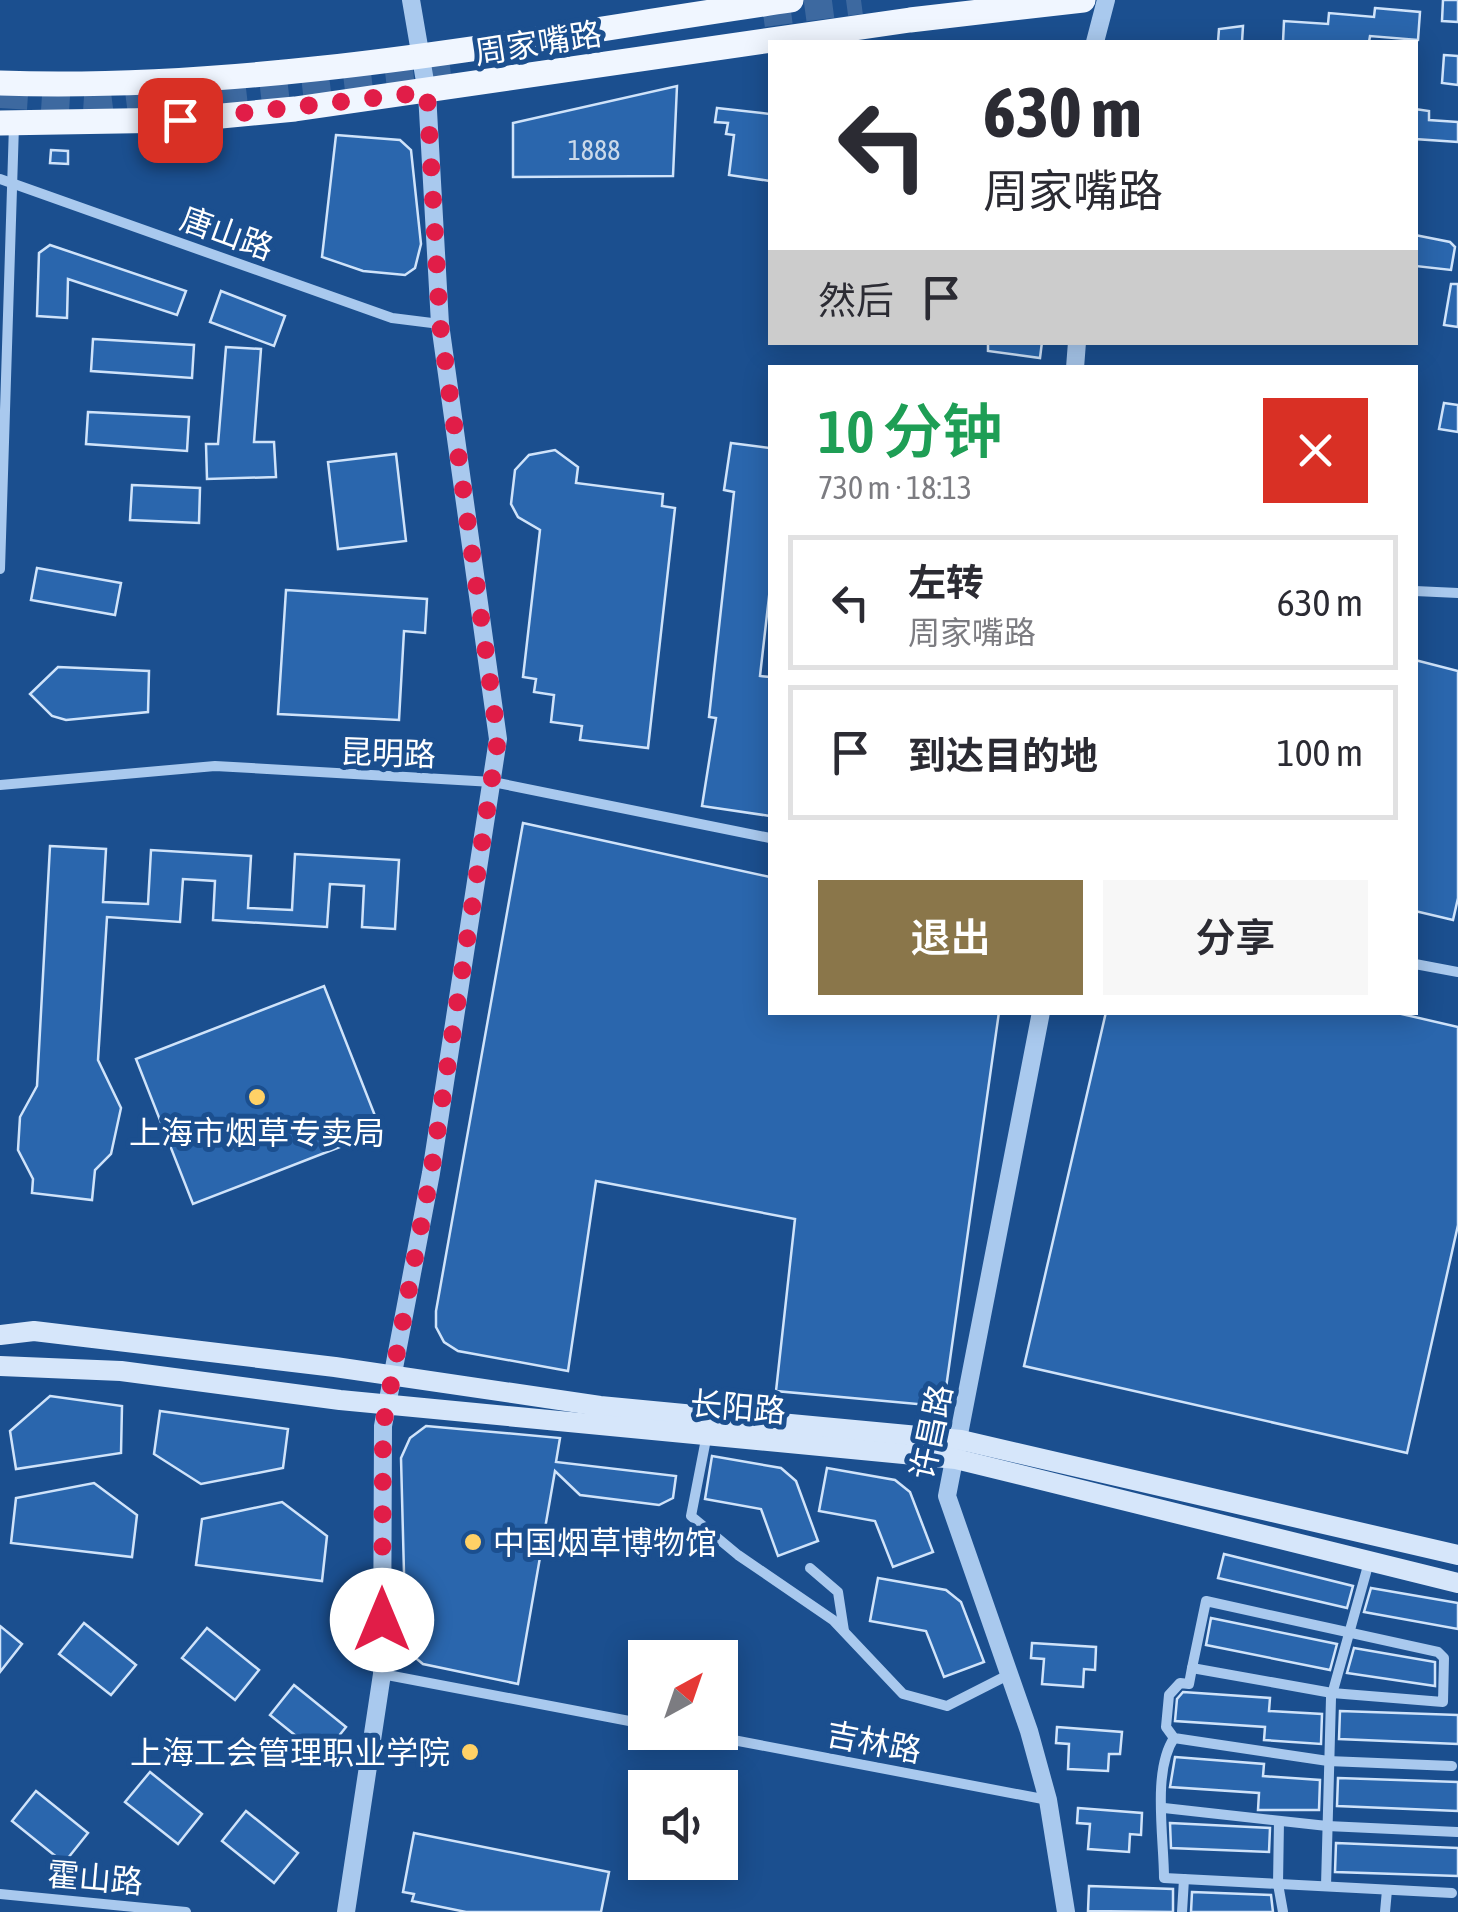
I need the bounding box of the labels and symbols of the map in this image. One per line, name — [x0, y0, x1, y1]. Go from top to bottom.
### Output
street label: 周家嘴路 — [472, 15, 604, 71]
pin — [138, 78, 223, 163]
house number: 1888 — [568, 134, 620, 166]
street label: 唐山路 — [176, 199, 278, 267]
street label: 昆明路 — [339, 733, 437, 773]
marker: 上海市烟草专卖局 — [246, 1086, 268, 1108]
place label: 上海市烟草专卖局 — [129, 1114, 385, 1151]
street label: 许昌路 — [903, 1381, 959, 1483]
street label: 长阳路 — [689, 1384, 787, 1430]
place label: 中国烟草博物馆 — [493, 1524, 717, 1561]
marker: 中国烟草博物馆 — [462, 1531, 484, 1553]
position arrow — [330, 1568, 434, 1672]
north arrow — [628, 1640, 738, 1750]
street label: 吉林路 — [823, 1715, 925, 1769]
place label: 上海工会管理职业学院 — [130, 1734, 450, 1771]
marker: 上海工会管理职业学院 — [459, 1741, 481, 1763]
street label: 霍山路 — [46, 1855, 144, 1901]

